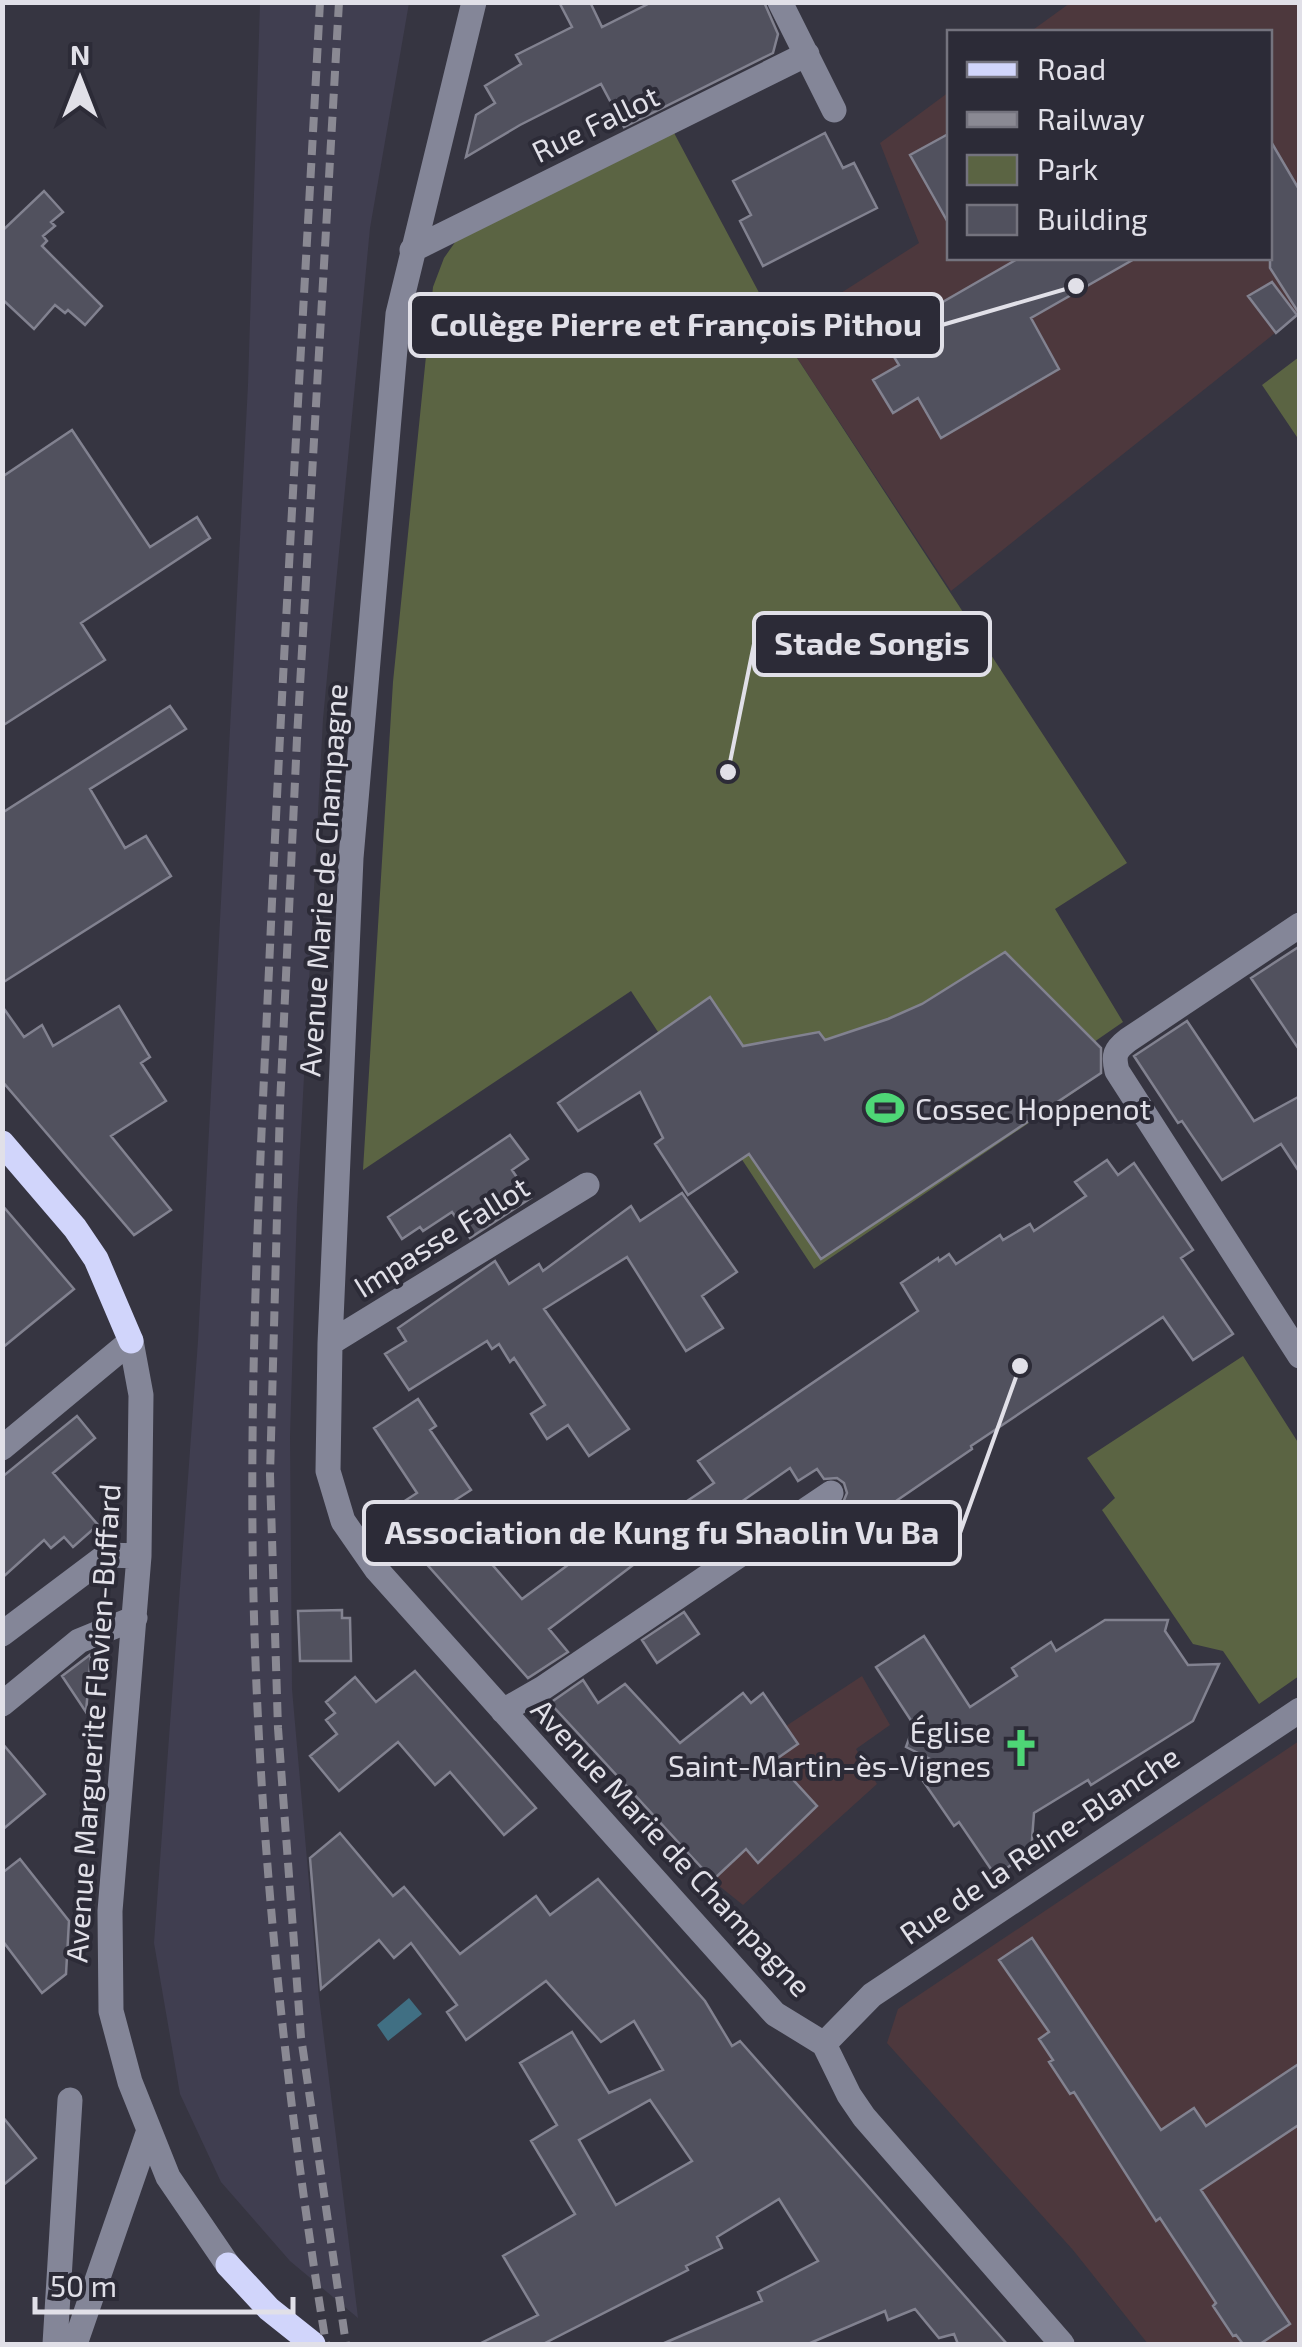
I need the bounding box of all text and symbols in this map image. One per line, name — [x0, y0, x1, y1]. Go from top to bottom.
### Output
north arrow — [30, 30, 130, 130]
legend — [947, 30, 1272, 260]
text: N — [70, 37, 90, 71]
text: Road — [1037, 50, 1106, 86]
street label: Rue Fallot — [526, 77, 664, 169]
text: Railway — [1037, 100, 1145, 136]
text: Park — [1037, 150, 1098, 186]
text: Building — [1037, 200, 1148, 236]
callout: Collège Pierre et François Pithou — [410, 294, 942, 356]
text: Collège Pierre et François Pithou — [430, 304, 922, 344]
callout: Stade Songis — [754, 613, 990, 675]
text: Stade Songis — [774, 623, 970, 661]
street label: Avenue Marie de Champagne — [290, 682, 354, 1078]
sports icon: Cossec Hoppenot — [864, 1087, 906, 1129]
place label: Cossec Hoppenot — [915, 1090, 1151, 1126]
street label: Impasse Fallot — [347, 1168, 535, 1304]
street label: Avenue Marguerite Flavien-Buffard — [57, 1482, 127, 1964]
callout: Association de Kung fu Shaolin Vu Ba — [364, 1502, 960, 1564]
text: Association de Kung fu Shaolin Vu Ba — [385, 1512, 939, 1550]
street label: Avenue Marie de Champagne — [525, 1691, 819, 2003]
place label: Église Saint-Martin-ès-Vignes — [668, 1713, 991, 1783]
church icon: Église Saint-Martin-ès-Vignes — [1000, 1727, 1042, 1769]
street label: Rue de la Reine-Blanche — [893, 1737, 1185, 1951]
scale bar — [35, 2252, 292, 2314]
text: 50 m — [50, 2267, 117, 2303]

